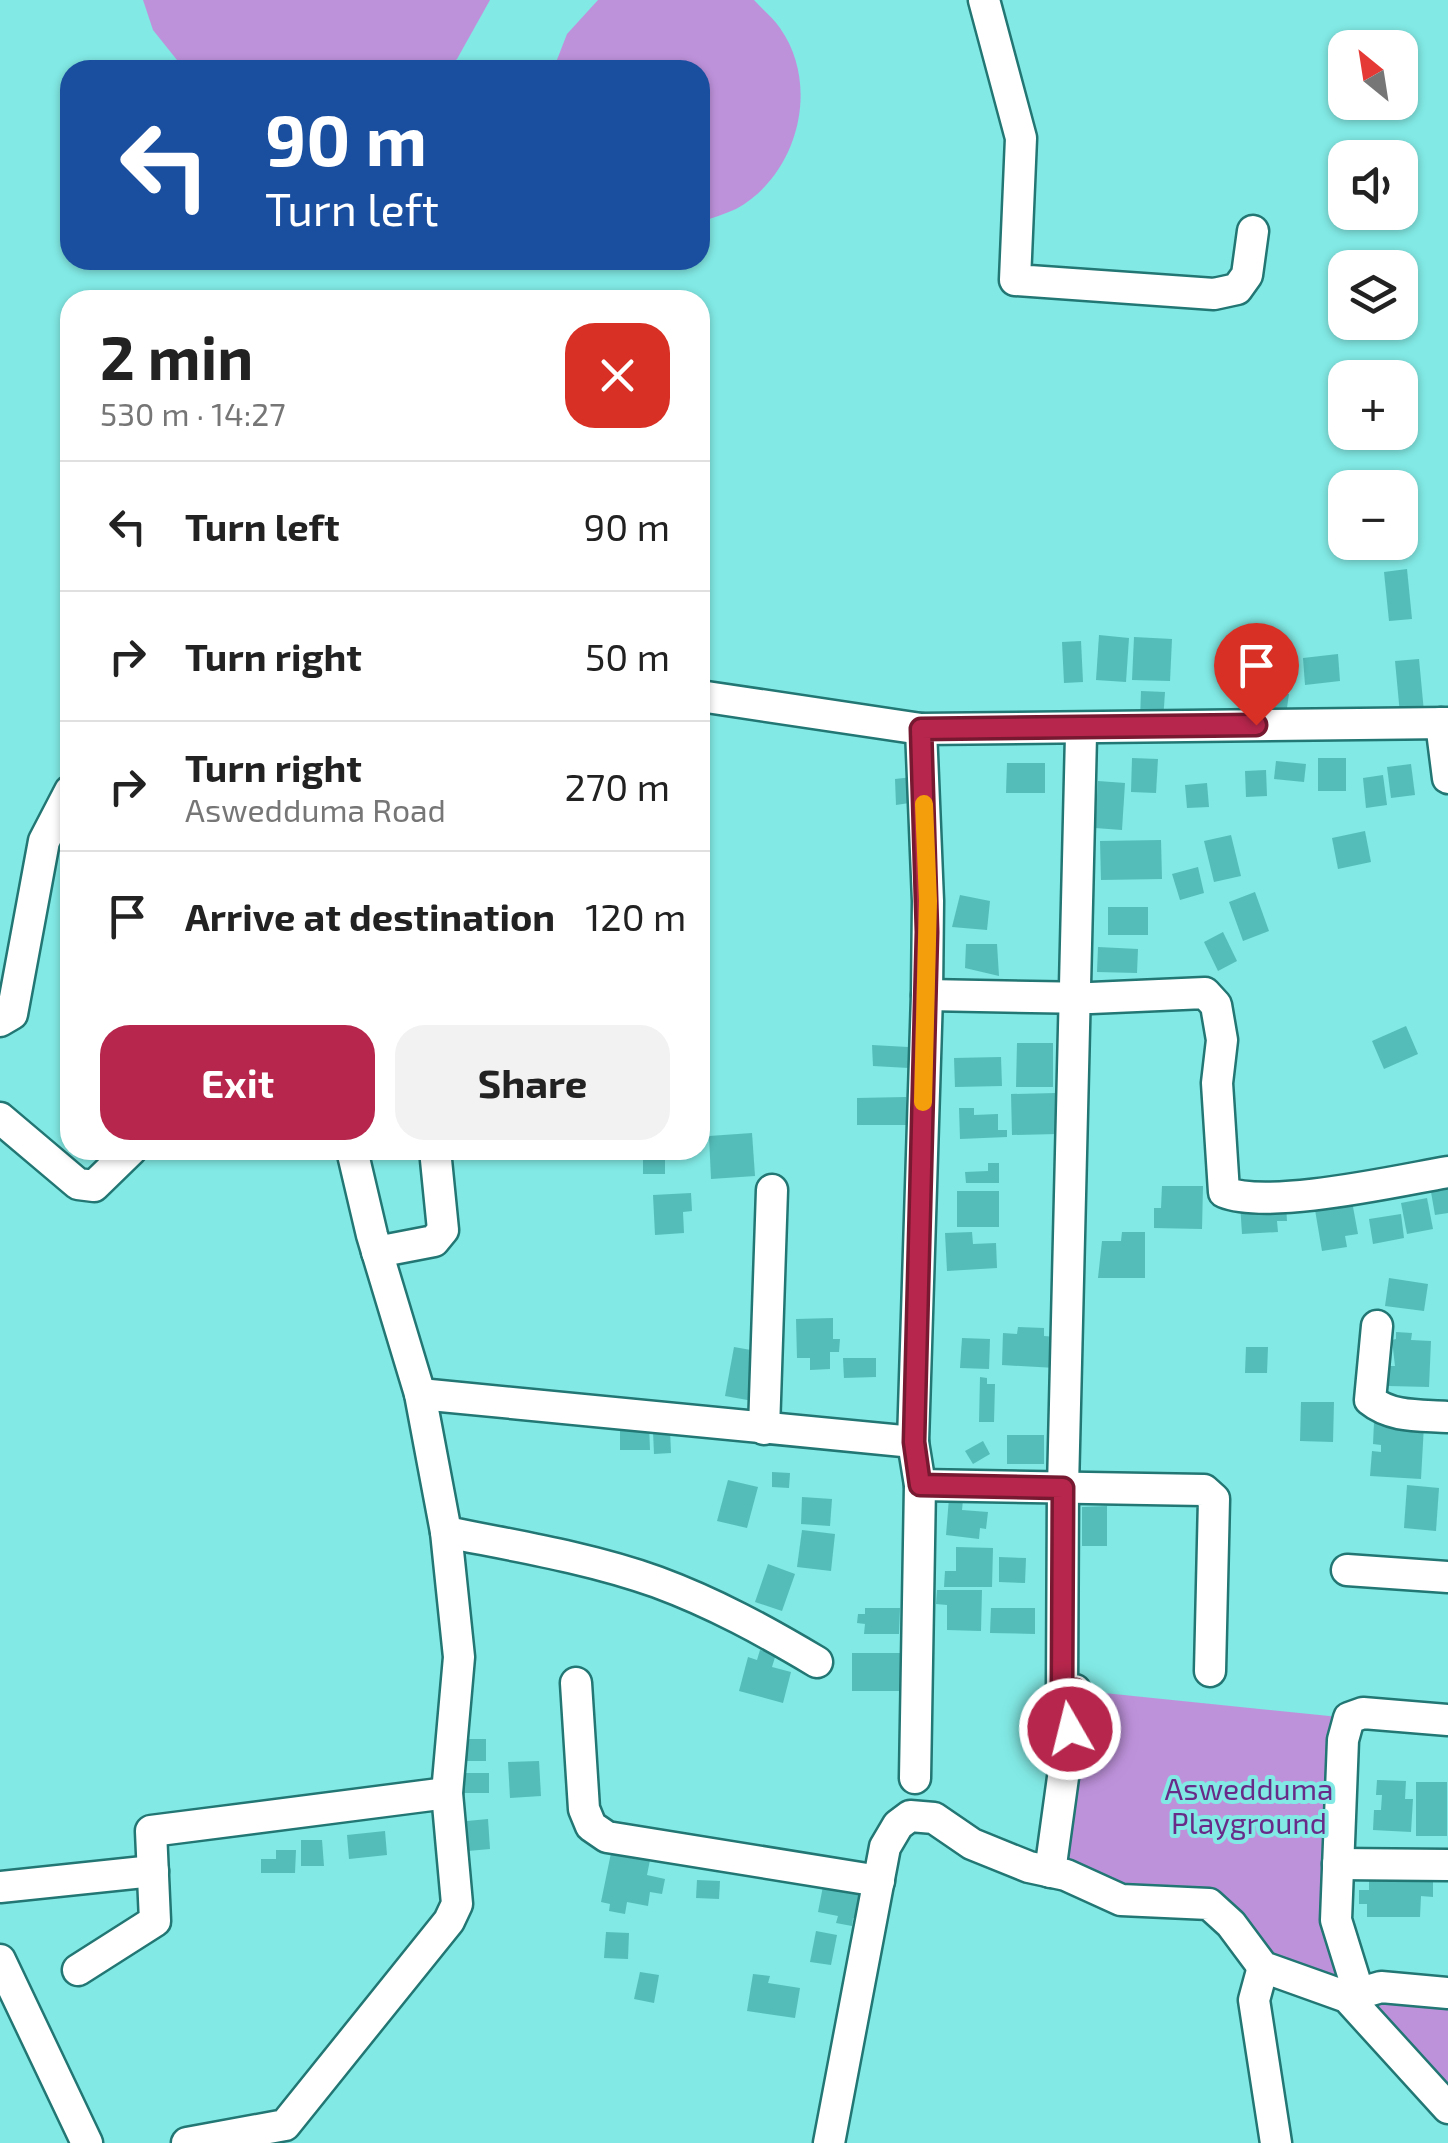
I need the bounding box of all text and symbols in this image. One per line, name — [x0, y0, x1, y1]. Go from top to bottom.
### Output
north arrow — [1328, 30, 1418, 120]
map controls — [1328, 30, 1418, 560]
text: 90 m — [265, 96, 427, 180]
icon: left — [100, 100, 230, 230]
button: sound — [1328, 140, 1418, 230]
text: Turn left — [265, 181, 439, 235]
button: layers — [1328, 250, 1418, 340]
text: 2 min — [100, 320, 253, 392]
button: close — [565, 323, 670, 428]
button: + — [1328, 360, 1418, 450]
text: 530 m · 14:27 — [100, 394, 286, 432]
button: − — [1328, 470, 1418, 560]
icon: left — [100, 499, 155, 554]
text: Turn left — [185, 503, 340, 549]
text: 90 m — [584, 503, 670, 549]
pin — [1214, 623, 1299, 726]
icon: right — [100, 629, 155, 684]
text: Turn right — [185, 633, 362, 679]
text: 50 m — [585, 633, 670, 679]
icon: arrive — [1229, 638, 1284, 693]
text: Turn right — [185, 744, 362, 790]
icon: right — [100, 759, 155, 814]
text: 270 m — [565, 763, 670, 809]
text: Aswedduma Road — [185, 790, 446, 828]
icon: arrive — [100, 889, 155, 944]
text: Arrive at destination — [185, 893, 555, 939]
text: 120 m — [585, 893, 686, 939]
button: Exit — [100, 1025, 375, 1140]
button: Share — [395, 1025, 670, 1140]
position arrow — [1018, 1677, 1122, 1781]
park label: Aswedduma Playground — [1165, 1770, 1333, 1840]

